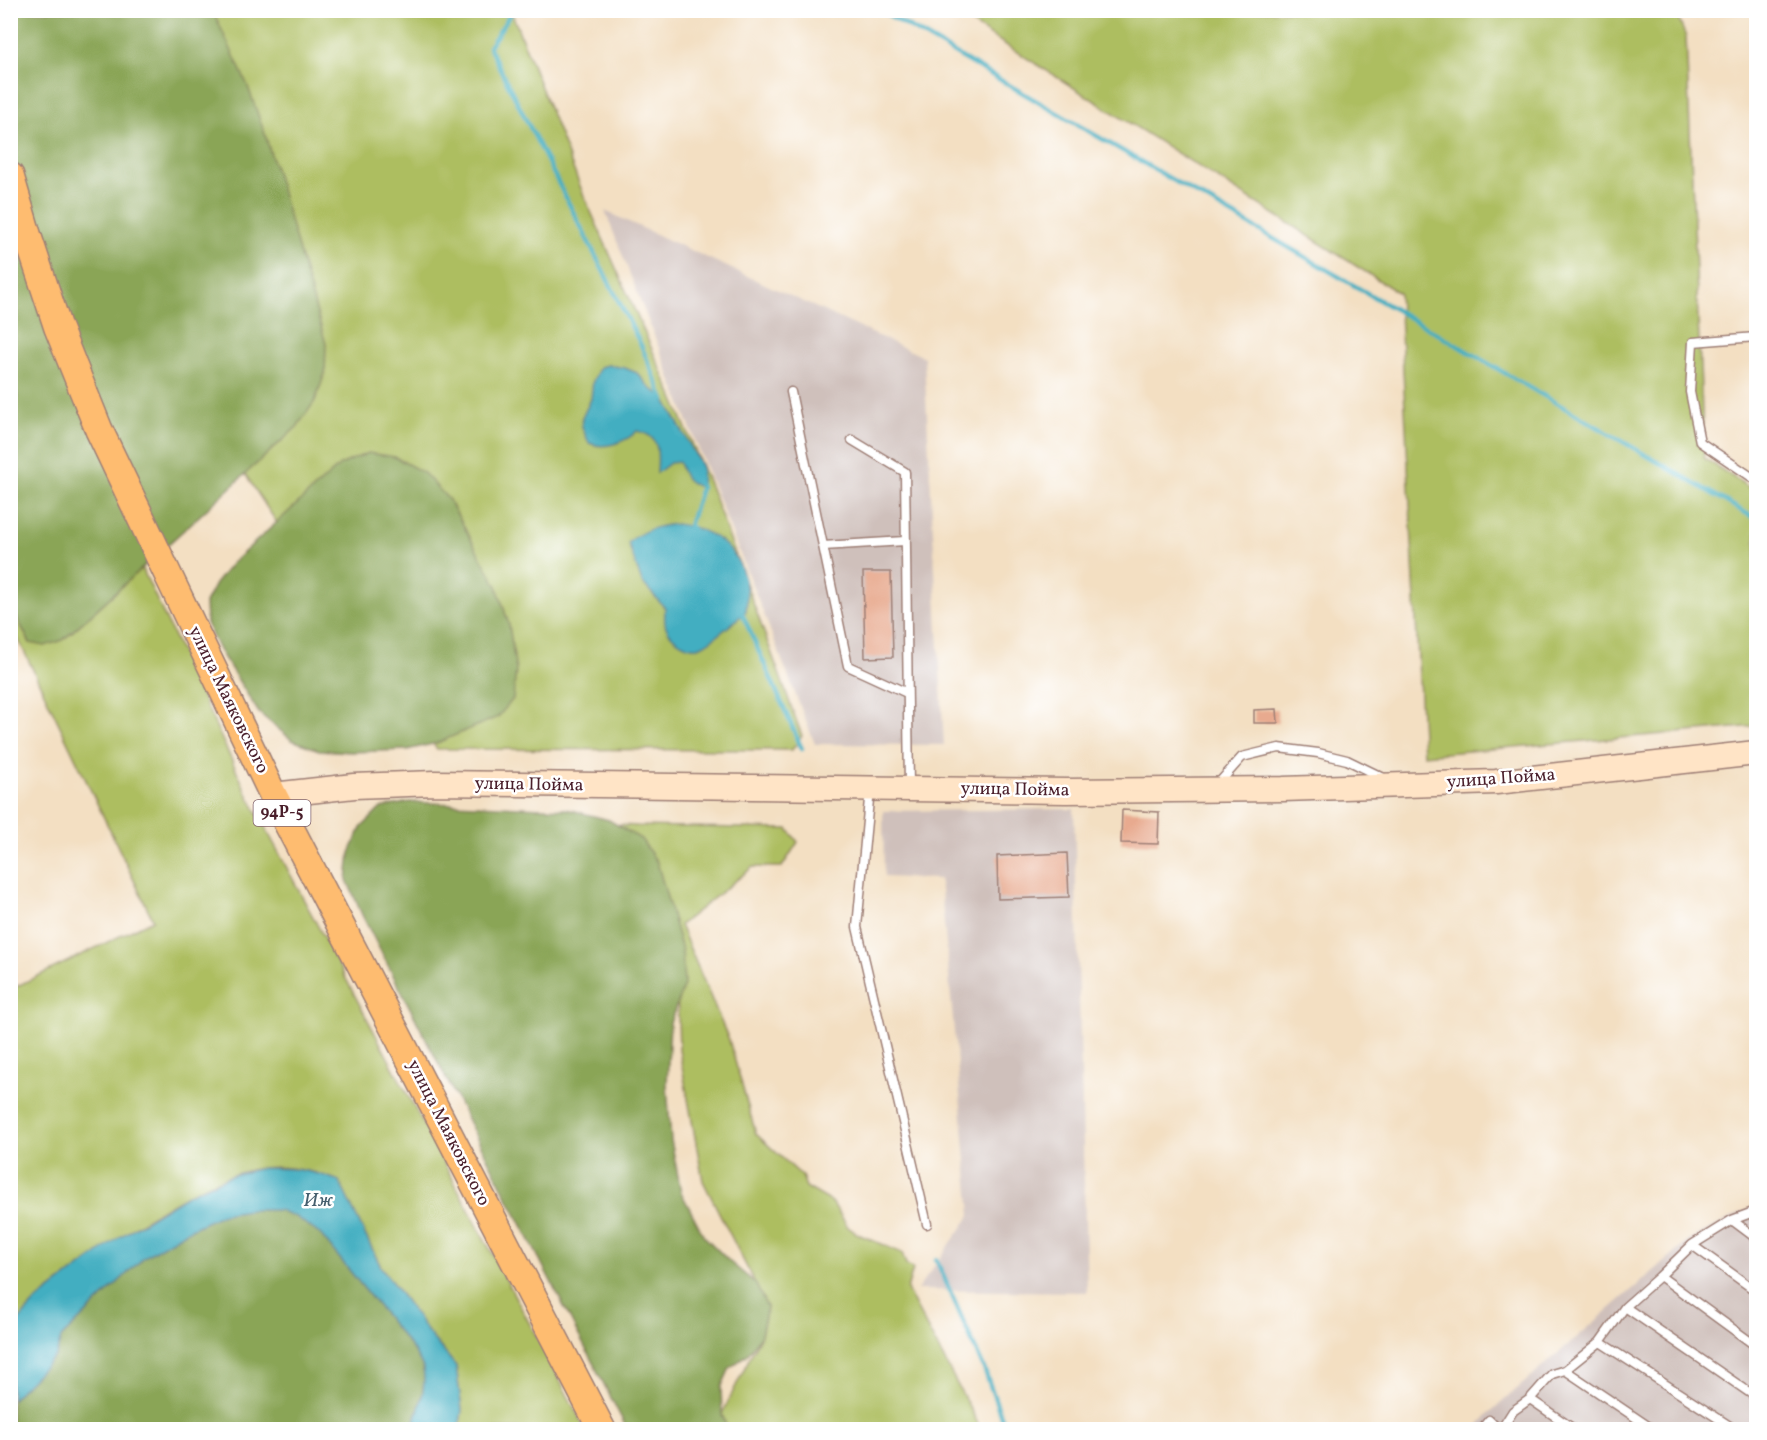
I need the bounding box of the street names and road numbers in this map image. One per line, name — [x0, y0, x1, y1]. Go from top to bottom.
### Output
street label: улица Маяковского — [181, 622, 275, 778]
street label: улица Пойма — [1446, 763, 1556, 795]
street label: улица Пойма — [474, 772, 584, 798]
street label: улица Пойма — [960, 777, 1070, 803]
road number: 94Р-5 — [254, 800, 310, 826]
street label: улица Маяковского — [400, 1056, 496, 1210]

